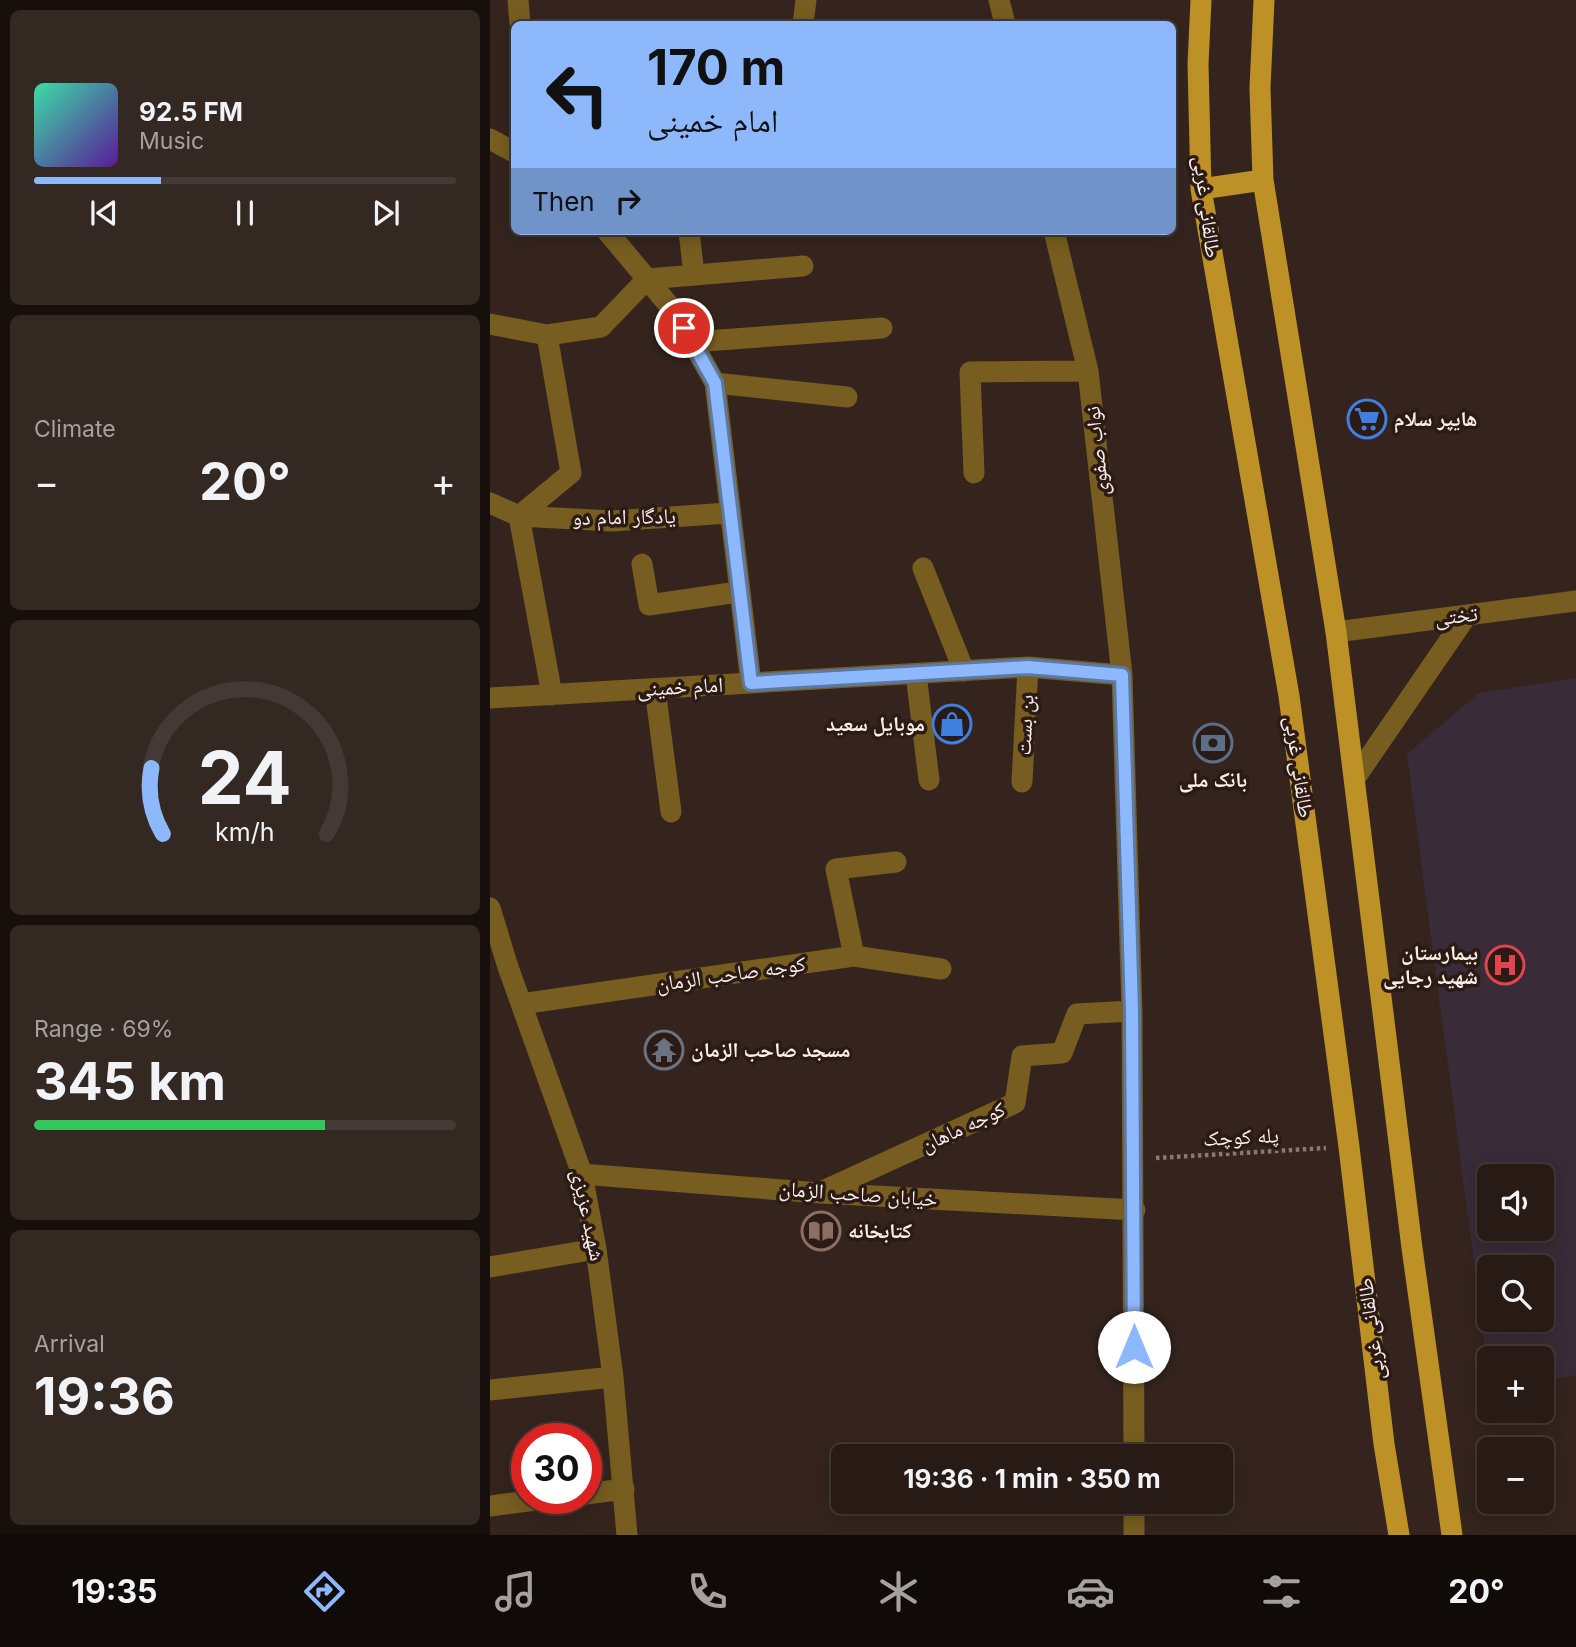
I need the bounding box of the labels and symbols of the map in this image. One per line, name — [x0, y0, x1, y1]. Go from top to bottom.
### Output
street label: طالقانی غربی — [1188, 155, 1226, 259]
pin — [654, 298, 714, 358]
supermarket icon: هایپر سلام — [1346, 398, 1388, 440]
street label: نواب صفوی — [1079, 405, 1114, 497]
place label: هایپر سلام — [1394, 406, 1477, 433]
street label: یادگار امام دو — [572, 503, 676, 532]
street label: تختی — [1433, 600, 1479, 632]
street label: امام خمینی — [636, 672, 724, 703]
street label: بن بست — [1010, 694, 1040, 756]
shop icon: موبایل سعید — [931, 703, 973, 745]
place label: موبایل سعید — [826, 711, 925, 737]
street label: طالقانی غربی — [1279, 714, 1319, 820]
bank icon: بانک ملی — [1192, 722, 1234, 764]
place label: بانک ملی — [1179, 767, 1247, 793]
place label: بیمارستان شهید رجایی — [1383, 940, 1478, 990]
hospital icon: بیمارستان شهید رجایی — [1484, 944, 1526, 986]
street label: کوجه صاحب الزمان — [655, 951, 808, 996]
temple icon: مسجد صاحب الزمان — [643, 1029, 685, 1071]
place label: مسجد صاحب الزمان — [691, 1037, 851, 1062]
street label: کوجه ماهان — [917, 1096, 1009, 1157]
street label: پله کوچک — [1202, 1122, 1280, 1151]
street label: شهید عزیزی — [567, 1167, 610, 1263]
street label: خیابان صاحب الزمان — [778, 1175, 938, 1212]
library icon: کتابخانه — [800, 1210, 842, 1252]
place label: کتابخانه — [848, 1218, 912, 1243]
street label: طالقانی غربی — [1352, 1277, 1390, 1381]
position arrow — [1097, 1310, 1171, 1384]
speed limit sign: 30 — [511, 1423, 602, 1514]

